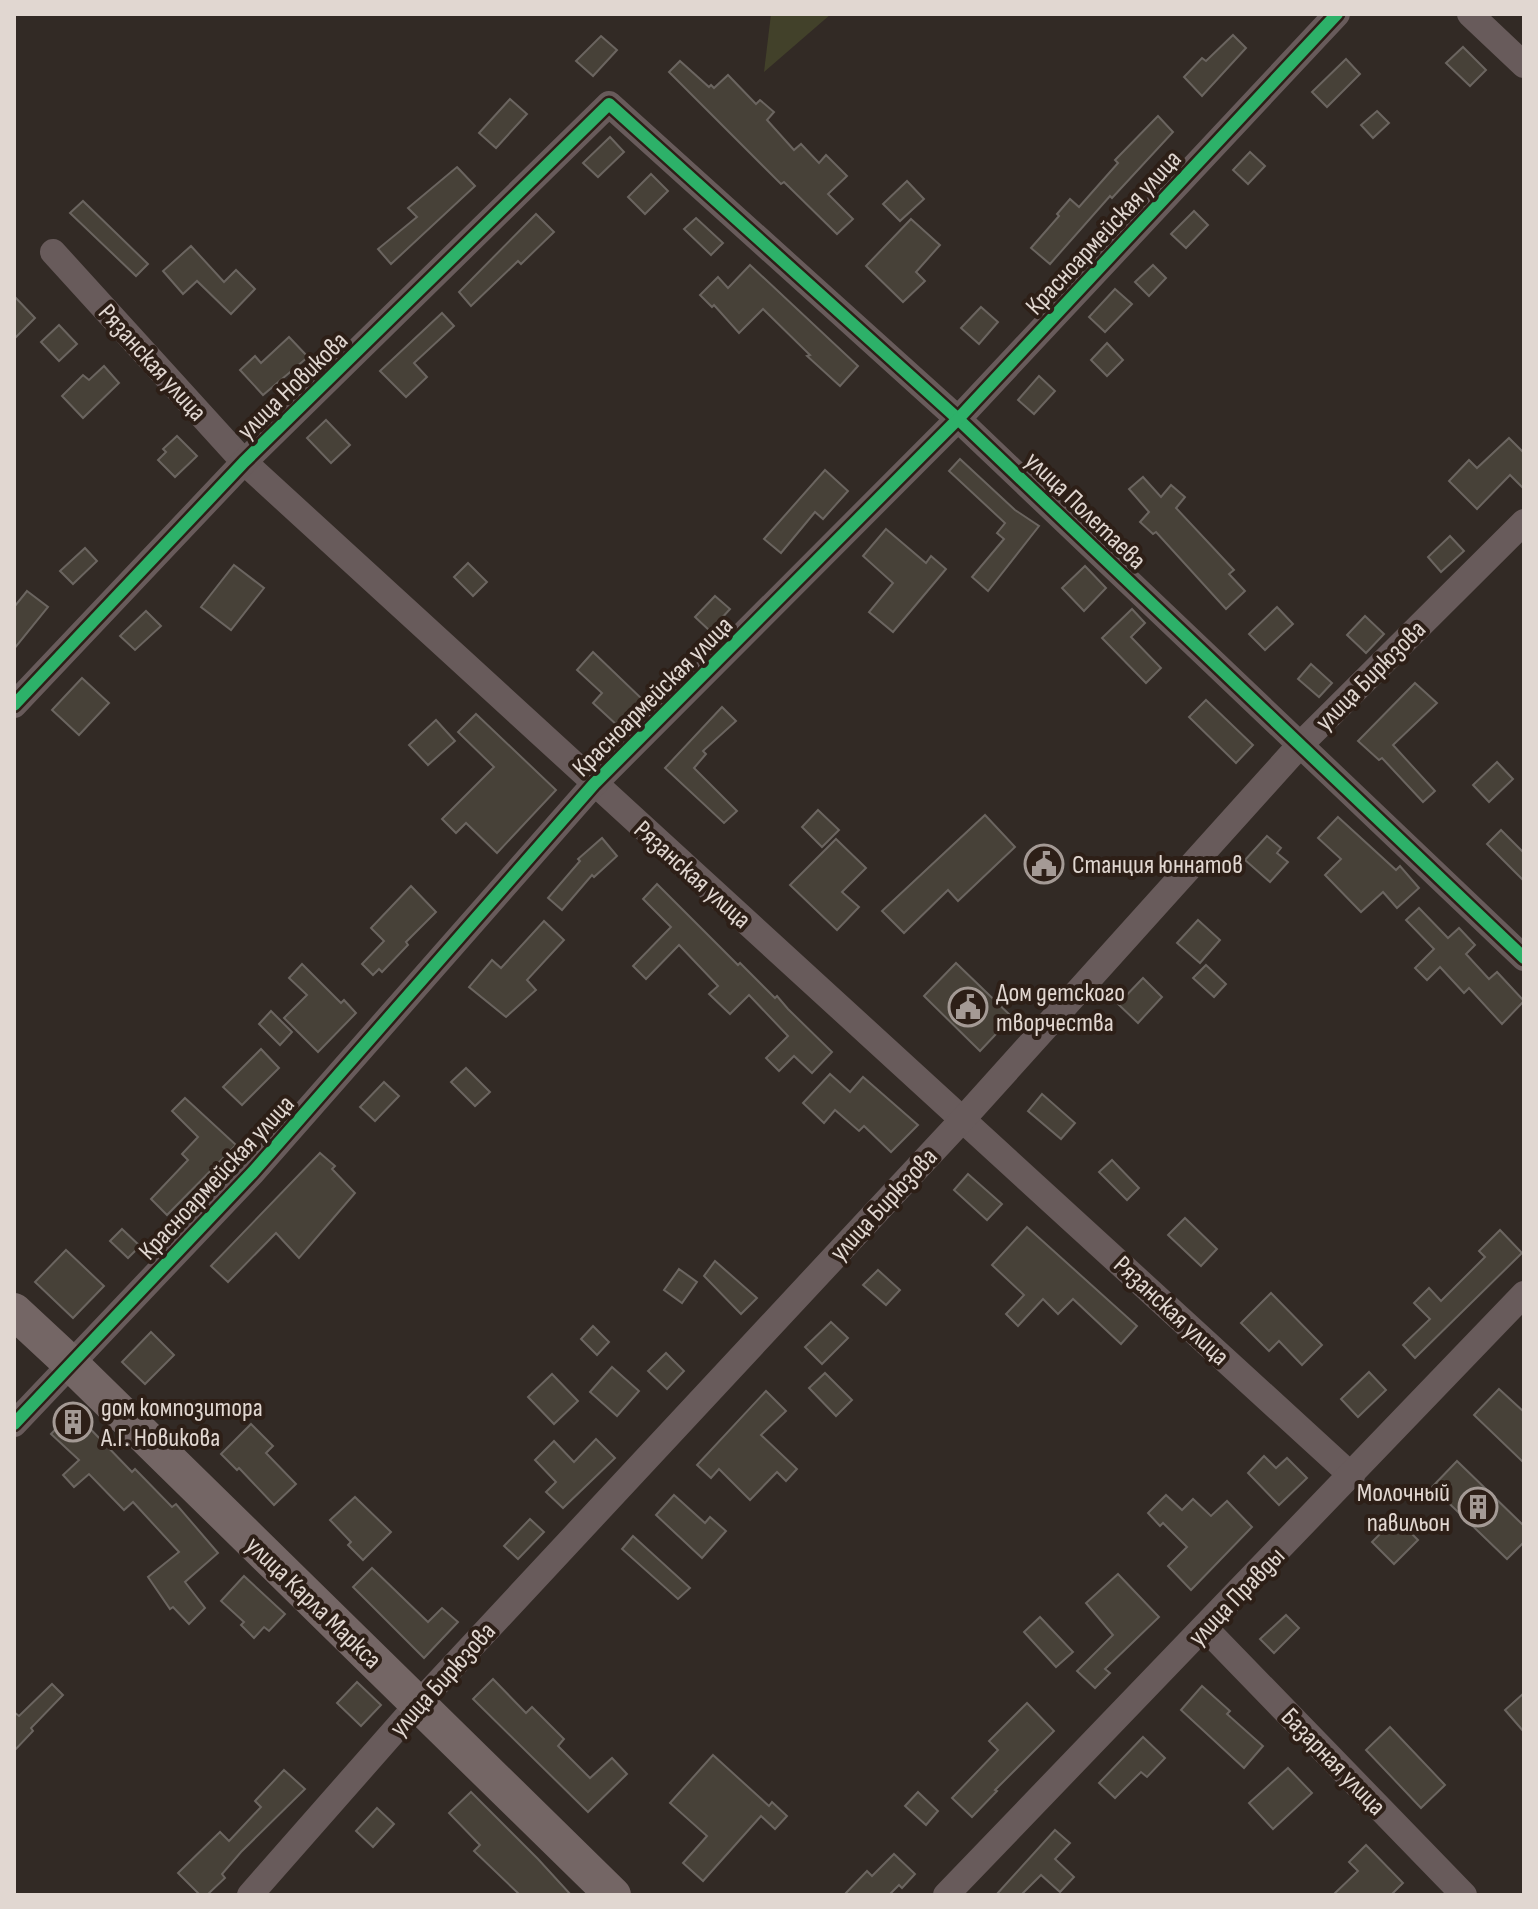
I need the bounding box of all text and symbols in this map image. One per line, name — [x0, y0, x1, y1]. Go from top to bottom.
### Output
street label: Красноармейская улица — [1020, 144, 1188, 322]
street label: Рязанская улица — [91, 298, 212, 428]
street label: улица Новикова — [231, 326, 355, 446]
street label: улица Полетаева — [1018, 446, 1152, 577]
street label: Красноармейская улица — [566, 610, 740, 784]
street label: улица Бирюзова — [1309, 614, 1433, 738]
street label: Рязанская улица — [627, 815, 757, 936]
public building icon: Станция юннатов — [1023, 843, 1065, 885]
place label: Станция юннатов — [1072, 850, 1243, 881]
place label: Дом детского творчества — [996, 978, 1125, 1039]
public building icon: Дом детского творчества — [947, 986, 989, 1028]
street label: Красноармейская улица — [133, 1089, 301, 1267]
street label: улица Бирюзова — [824, 1142, 944, 1268]
street label: Рязанская улица — [1107, 1250, 1235, 1372]
place label: дом композитора А.Г. Новикова — [100, 1393, 263, 1454]
building icon: дом композитора А.Г. Новикова — [52, 1401, 94, 1443]
place label: Молочный павильон — [1357, 1478, 1450, 1539]
building icon: Молочный павильон — [1457, 1486, 1499, 1528]
street label: улица Карла Маркса — [239, 1531, 387, 1676]
street label: улица Правды — [1182, 1541, 1292, 1653]
street label: улица Бирюзова — [384, 1616, 503, 1744]
street label: Базарная улица — [1274, 1702, 1392, 1822]

